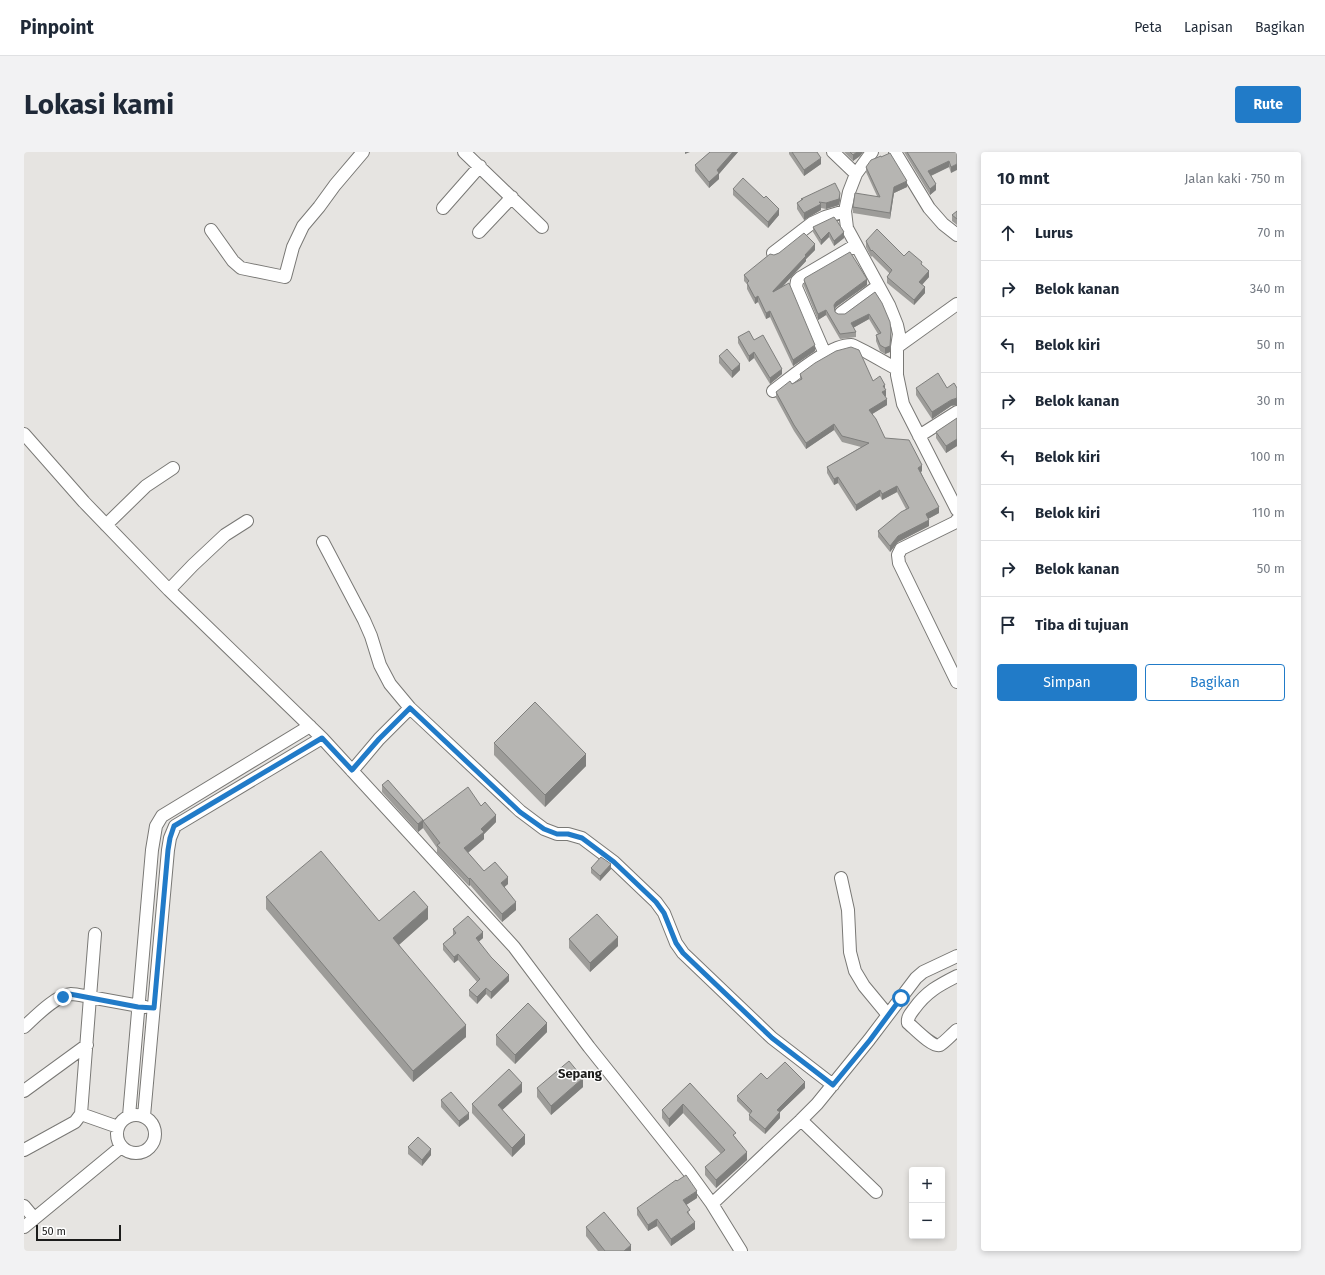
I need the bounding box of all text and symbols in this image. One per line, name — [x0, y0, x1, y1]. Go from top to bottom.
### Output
text: Pinpoint — [20, 16, 94, 39]
text: Peta — [1134, 19, 1162, 36]
text: Lapisan — [1184, 19, 1233, 36]
text: Bagikan — [1255, 19, 1305, 36]
button: Rute — [1235, 86, 1301, 123]
text: Lokasi kami — [24, 88, 174, 121]
text: 10 mnt — [997, 168, 1050, 189]
text: Jalan kaki · 750 m — [1184, 171, 1285, 186]
icon: ahead — [997, 222, 1019, 244]
text: Lurus — [1035, 224, 1073, 242]
text: 70 m — [1258, 225, 1285, 240]
icon: right — [997, 278, 1019, 300]
text: Belok kanan — [1035, 280, 1119, 298]
text: 340 m — [1250, 281, 1285, 296]
icon: left — [997, 334, 1019, 356]
text: Belok kiri — [1035, 336, 1100, 354]
text: 50 m — [1257, 337, 1285, 352]
icon: right — [997, 390, 1019, 412]
text: Belok kanan — [1035, 392, 1119, 410]
text: 30 m — [1257, 393, 1285, 408]
icon: left — [997, 446, 1019, 468]
text: Belok kiri — [1035, 448, 1100, 466]
text: 100 m — [1250, 449, 1285, 464]
icon: left — [997, 502, 1019, 524]
text: Belok kiri — [1035, 504, 1100, 522]
text: 110 m — [1252, 505, 1285, 520]
icon: right — [997, 558, 1019, 580]
text: Belok kanan — [1035, 560, 1119, 578]
text: 50 m — [1257, 561, 1285, 576]
icon: arrive — [997, 614, 1019, 636]
text: Tiba di tujuan — [1035, 616, 1129, 634]
button: Simpan — [997, 664, 1137, 701]
button: Bagikan — [1145, 664, 1285, 701]
route end — [54, 988, 72, 1006]
route start — [892, 989, 910, 1007]
district label: Sepang — [558, 1066, 603, 1081]
map controls — [909, 1167, 945, 1239]
button: + — [909, 1167, 945, 1203]
button: − — [909, 1203, 945, 1239]
scale bar — [36, 1223, 121, 1242]
text: 50 m — [42, 1225, 66, 1238]

